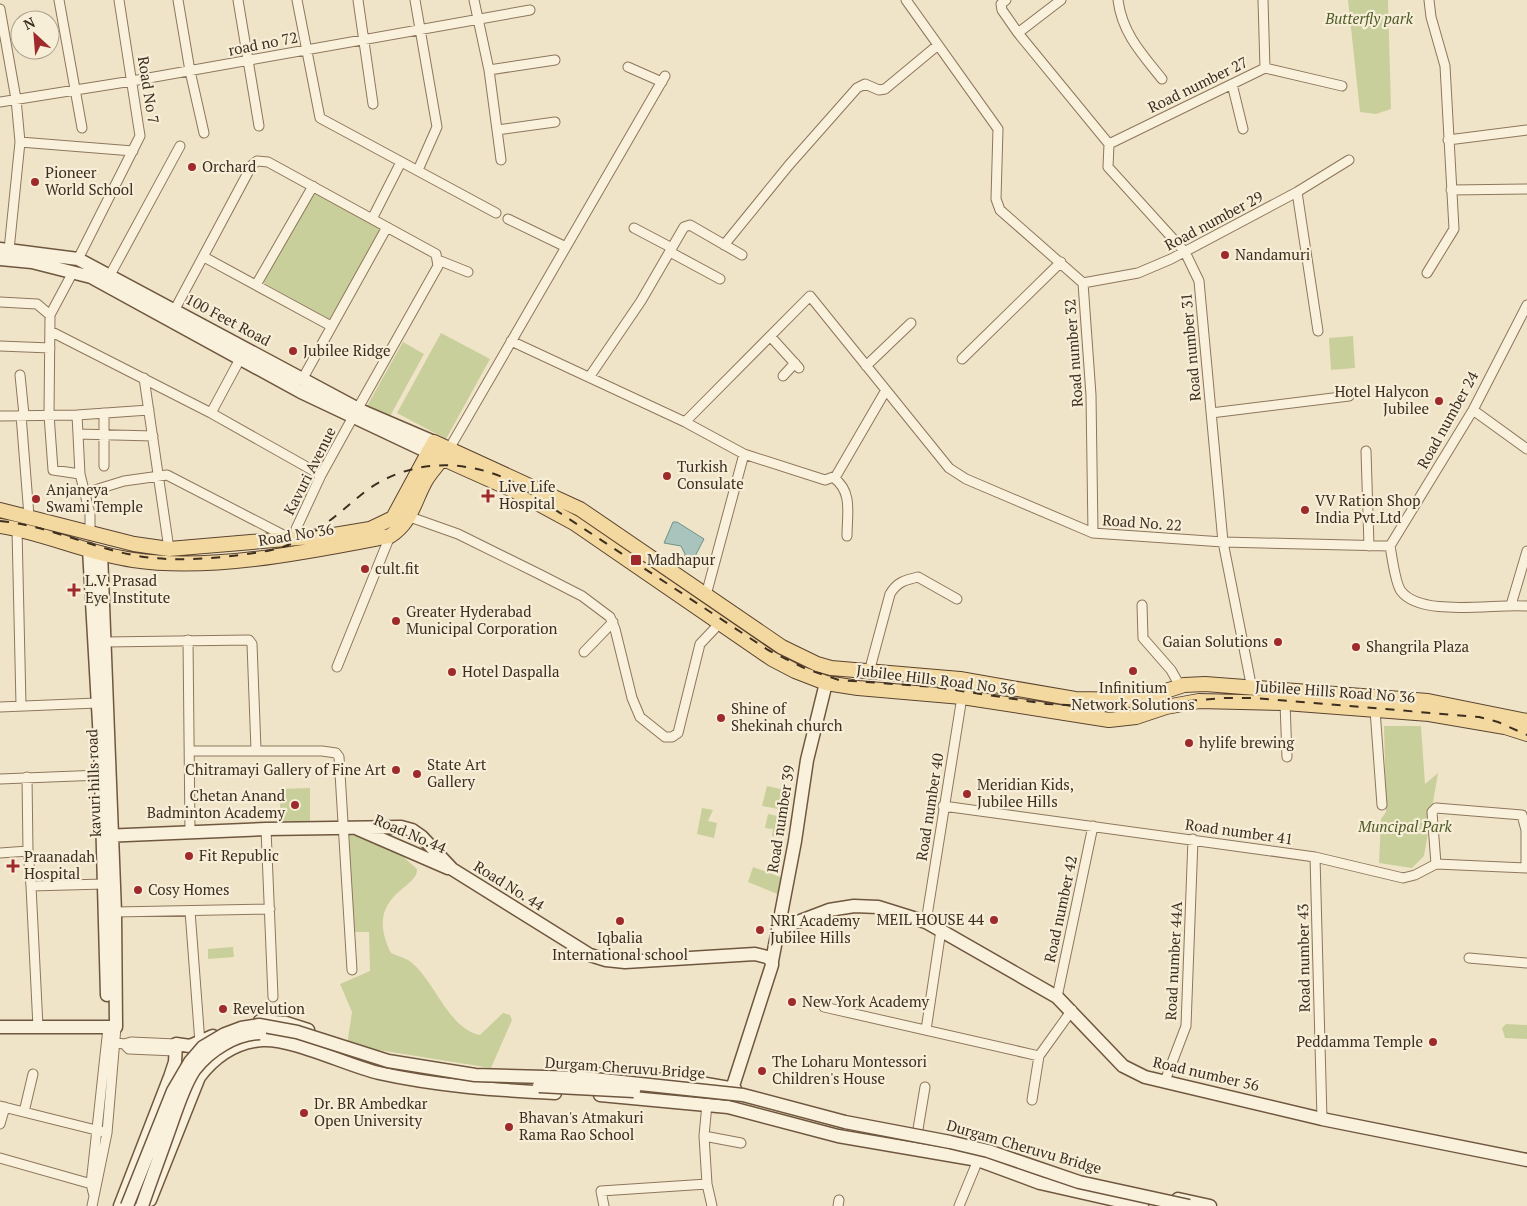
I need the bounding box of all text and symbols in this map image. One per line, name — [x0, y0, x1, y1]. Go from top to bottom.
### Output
park label: Butterfly park — [1324, 8, 1414, 28]
north arrow — [10, 10, 60, 60]
text: N — [20, 12, 38, 34]
street label: road no 72 — [226, 26, 299, 60]
street label: Road number 27 — [1144, 51, 1251, 117]
street label: Road No 7 — [134, 55, 164, 125]
place label: Orchard — [202, 156, 256, 176]
marker: Orchard — [186, 161, 198, 173]
place label: Pioneer World School — [45, 162, 134, 199]
marker: Pioneer World School — [29, 176, 41, 188]
street label: Road number 29 — [1161, 186, 1266, 254]
place label: Nandamuri — [1235, 244, 1310, 264]
marker: Nandamuri — [1219, 249, 1231, 261]
street label: 100 Feet Road — [182, 288, 274, 350]
street label: Road number 31 — [1175, 292, 1205, 402]
street label: Road number 32 — [1059, 298, 1087, 408]
place label: Jubilee Ridge — [303, 340, 391, 360]
marker: Jubilee Ridge — [287, 345, 299, 357]
street label: Road number 24 — [1412, 367, 1482, 472]
place label: Hotel Halycon Jubilee — [1334, 381, 1429, 418]
marker: Hotel Halycon Jubilee — [1433, 395, 1445, 407]
street label: Kavuri Avenue — [278, 423, 340, 518]
place label: Turkish Consulate — [677, 456, 744, 493]
marker: Turkish Consulate — [661, 470, 673, 482]
place label: Live Life Hospital — [499, 476, 555, 513]
place label: Anjaneya Swami Temple — [46, 479, 143, 516]
marker: Live Life Hospital — [481, 489, 495, 503]
place label: VV Ration Shop India Pvt.Ltd — [1315, 490, 1420, 527]
marker: Anjaneya Swami Temple — [30, 493, 42, 505]
marker: VV Ration Shop India Pvt.Ltd — [1299, 504, 1311, 516]
street label: Road No. 22 — [1102, 509, 1182, 535]
street label: Road No 36 — [257, 518, 335, 550]
place label: Madhapur — [647, 549, 715, 569]
marker: Madhapur — [629, 553, 643, 567]
place label: cult.fit — [375, 558, 420, 578]
marker: cult.fit — [359, 563, 371, 575]
place label: L.V. Prasad Eye Institute — [85, 570, 170, 607]
marker: L.V. Prasad Eye Institute — [67, 583, 81, 597]
place label: Greater Hyderabad Municipal Corporation — [406, 601, 558, 638]
marker: Greater Hyderabad Municipal Corporation — [390, 615, 402, 627]
place label: Gaian Solutions — [1162, 631, 1268, 651]
marker: Gaian Solutions — [1272, 636, 1284, 648]
place label: Shangrila Plaza — [1366, 636, 1470, 656]
marker: Shangrila Plaza — [1350, 641, 1362, 653]
street label: Jubilee Hills Road No 36 — [855, 659, 1017, 699]
place label: Hotel Daspalla — [462, 661, 560, 681]
marker: Infinitium Network Solutions — [1127, 665, 1139, 677]
marker: Hotel Daspalla — [446, 666, 458, 678]
street label: Jubilee Hills Road No 36 — [1254, 675, 1416, 707]
place label: Infinitium Network Solutions — [1071, 677, 1195, 714]
place label: Shine of Shekinah church — [731, 698, 843, 735]
marker: Shine of Shekinah church — [715, 712, 727, 724]
street label: kavuri hills road — [81, 729, 105, 837]
place label: hylife brewing — [1199, 732, 1295, 752]
marker: hylife brewing — [1183, 737, 1195, 749]
street label: Road number 40 — [911, 752, 947, 862]
place label: State Art Gallery — [427, 754, 487, 791]
place label: Chitramayi Gallery of Fine Art — [185, 759, 386, 779]
marker: Chitramayi Gallery of Fine Art — [390, 764, 402, 776]
street label: Road number 39 — [762, 764, 798, 874]
marker: State Art Gallery — [411, 768, 423, 780]
place label: Meridian Kids, Jubilee Hills — [977, 774, 1074, 811]
place label: Chetan Anand Badminton Academy — [147, 785, 285, 822]
marker: Meridian Kids, Jubilee Hills — [961, 788, 973, 800]
marker: Chetan Anand Badminton Academy — [289, 799, 301, 811]
street label: Road No.44 — [371, 809, 450, 857]
street label: Road number 41 — [1184, 814, 1294, 848]
park label: Muncipal Park — [1357, 816, 1452, 836]
place label: Fit Republic — [199, 845, 279, 865]
place label: Praanadah Hospital — [24, 846, 95, 883]
marker: Fit Republic — [183, 850, 195, 862]
street label: Road number 42 — [1039, 854, 1081, 964]
street label: Road No. 44 — [470, 856, 549, 915]
marker: Praanadah Hospital — [6, 859, 20, 873]
place label: Cosy Homes — [148, 879, 230, 899]
marker: Cosy Homes — [132, 884, 144, 896]
street label: Road number 44A — [1160, 900, 1186, 1021]
street label: Road number 43 — [1292, 903, 1314, 1013]
place label: MEIL HOUSE 44 — [877, 909, 984, 929]
place label: NRI Academy Jubilee Hills — [770, 910, 860, 947]
marker: MEIL HOUSE 44 — [988, 914, 1000, 926]
marker: Iqbalia International school — [614, 915, 626, 927]
marker: NRI Academy Jubilee Hills — [754, 924, 766, 936]
place label: Iqbalia International school — [552, 927, 688, 964]
place label: New York Academy — [802, 991, 930, 1011]
marker: New York Academy — [786, 996, 798, 1008]
place label: Revelution — [233, 998, 305, 1018]
marker: Revelution — [217, 1003, 229, 1015]
place label: Peddamma Temple — [1296, 1031, 1423, 1051]
marker: Peddamma Temple — [1427, 1036, 1439, 1048]
street label: Durgam Cheruvu Bridge — [544, 1051, 706, 1083]
place label: The Loharu Montessori Children's House — [772, 1051, 927, 1088]
street label: Road number 56 — [1151, 1051, 1261, 1095]
marker: The Loharu Montessori Children's House — [756, 1065, 768, 1077]
place label: Dr. BR Ambedkar Open University — [314, 1093, 428, 1130]
marker: Dr. BR Ambedkar Open University — [298, 1107, 310, 1119]
place label: Bhavan's Atmakuri Rama Rao School — [519, 1107, 644, 1144]
street label: Durgam Cheruvu Bridge — [944, 1114, 1104, 1178]
marker: Bhavan's Atmakuri Rama Rao School — [503, 1121, 515, 1133]

